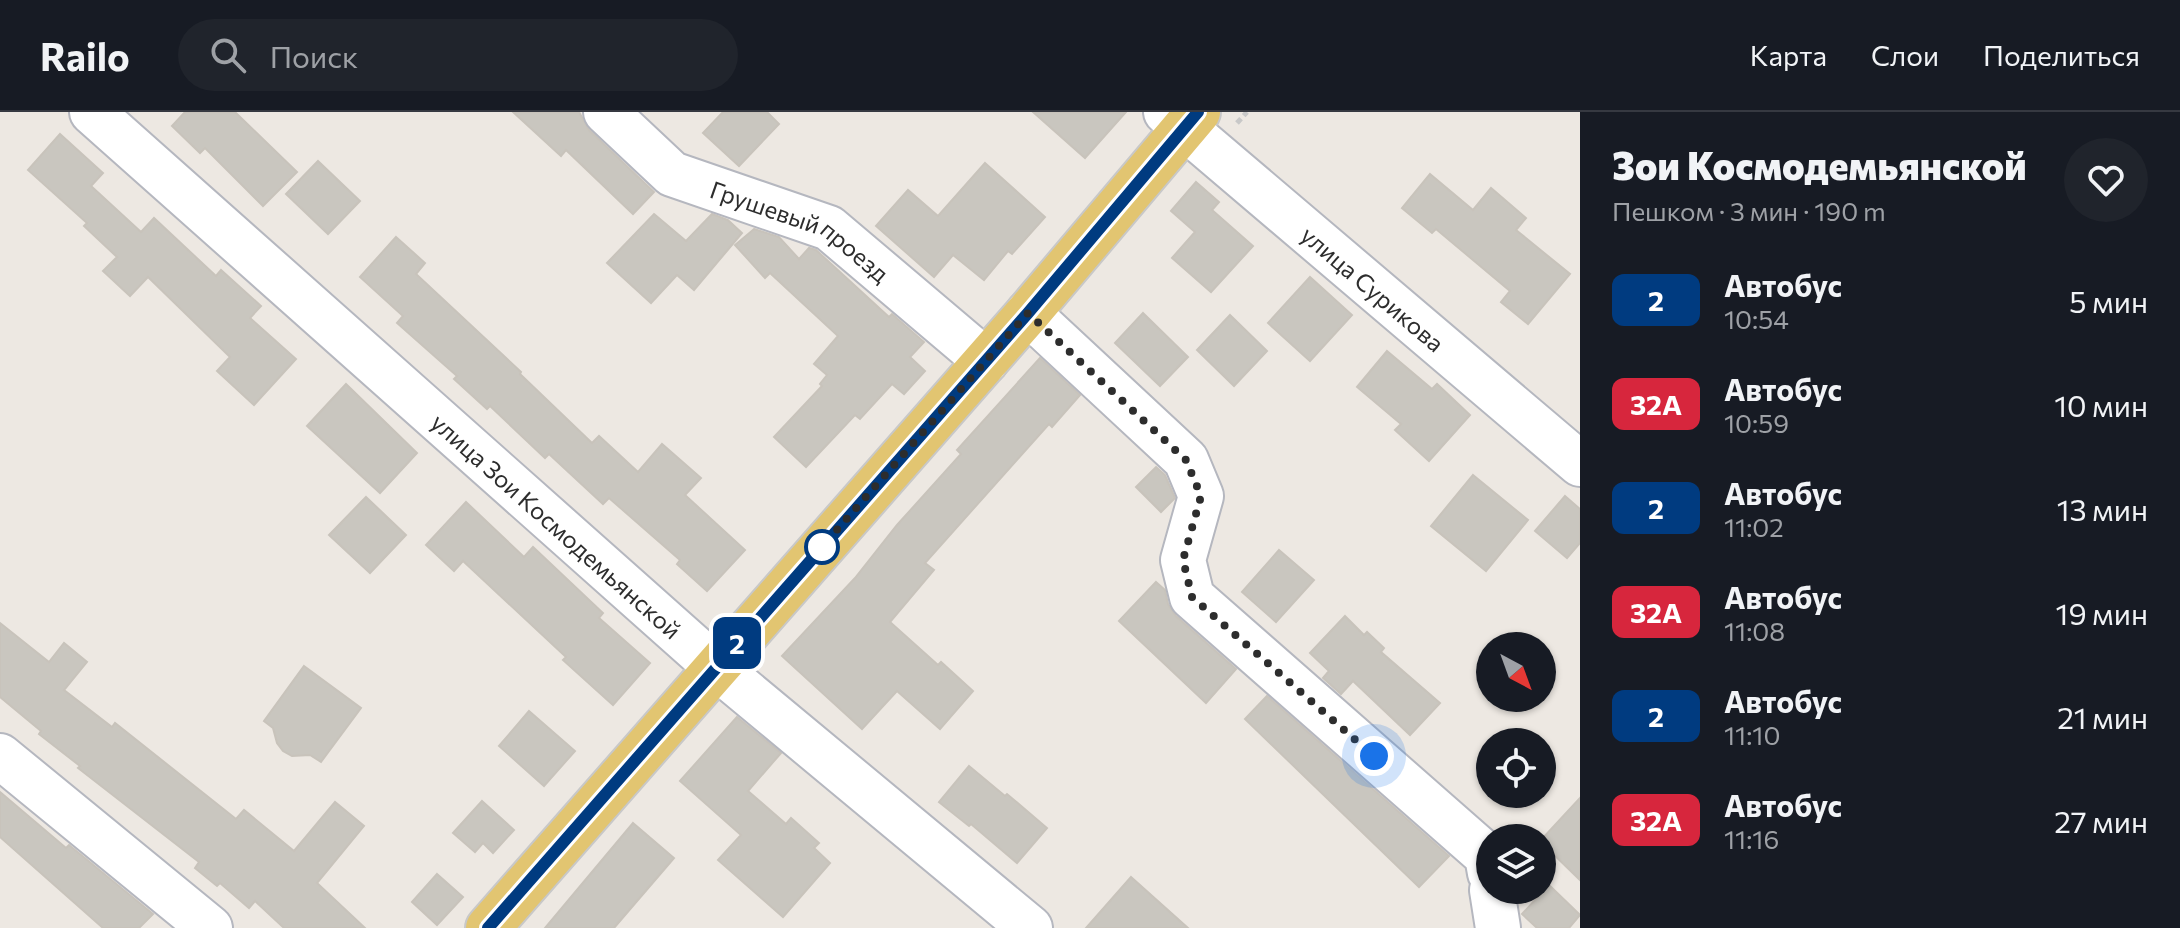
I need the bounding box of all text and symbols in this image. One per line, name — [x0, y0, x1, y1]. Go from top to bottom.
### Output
search box — [178, 19, 738, 91]
text: Railo — [40, 32, 130, 79]
icon: search — [206, 33, 250, 77]
text: Поиск — [270, 37, 358, 74]
text: Карта — [1750, 38, 1827, 72]
text: Слои — [1871, 38, 1939, 72]
text: Поделиться — [1983, 38, 2140, 72]
button: heart — [2064, 138, 2148, 222]
text: Зои Космодемьянской — [1612, 141, 2027, 188]
street label: Грушевый проезд — [707, 174, 896, 288]
text: Пешком · 3 мин · 190 m — [1612, 195, 1886, 226]
street label: улица Сурикова — [1296, 219, 1451, 357]
text: Автобус — [1724, 266, 1842, 303]
text: 5 мин — [2069, 282, 2148, 319]
text: 2 — [1648, 283, 1664, 317]
text: 10:54 — [1724, 303, 1789, 334]
text: Автобус — [1724, 370, 1842, 407]
text: 10 мин — [2054, 386, 2148, 423]
text: 32A — [1630, 387, 1682, 421]
street label: улица Зои Космодемьянской — [426, 407, 688, 644]
text: 10:59 — [1724, 407, 1789, 438]
text: Автобус — [1724, 474, 1842, 511]
text: 13 мин — [2057, 490, 2148, 527]
text: 2 — [1648, 491, 1664, 525]
text: 11:02 — [1724, 511, 1784, 542]
unlabelled marker — [805, 530, 839, 564]
text: Автобус — [1724, 578, 1842, 615]
text: 19 мин — [2056, 594, 2148, 631]
text: 32A — [1630, 595, 1682, 629]
text: 11:08 — [1724, 615, 1785, 646]
line badge: 2 — [711, 617, 763, 669]
text: 2 — [729, 626, 745, 660]
north arrow — [1476, 632, 1556, 712]
map controls — [1476, 632, 1556, 904]
text: Автобус — [1724, 682, 1842, 719]
text: 21 мин — [2057, 698, 2148, 735]
text: 2 — [1648, 699, 1664, 733]
text: 11:10 — [1724, 719, 1780, 750]
button: locate — [1476, 728, 1556, 808]
your location — [1354, 736, 1394, 776]
text: Автобус — [1724, 786, 1842, 823]
text: 27 мин — [2054, 802, 2148, 839]
text: 32A — [1630, 803, 1682, 837]
text: 11:16 — [1724, 823, 1779, 854]
button: layers — [1476, 824, 1556, 904]

